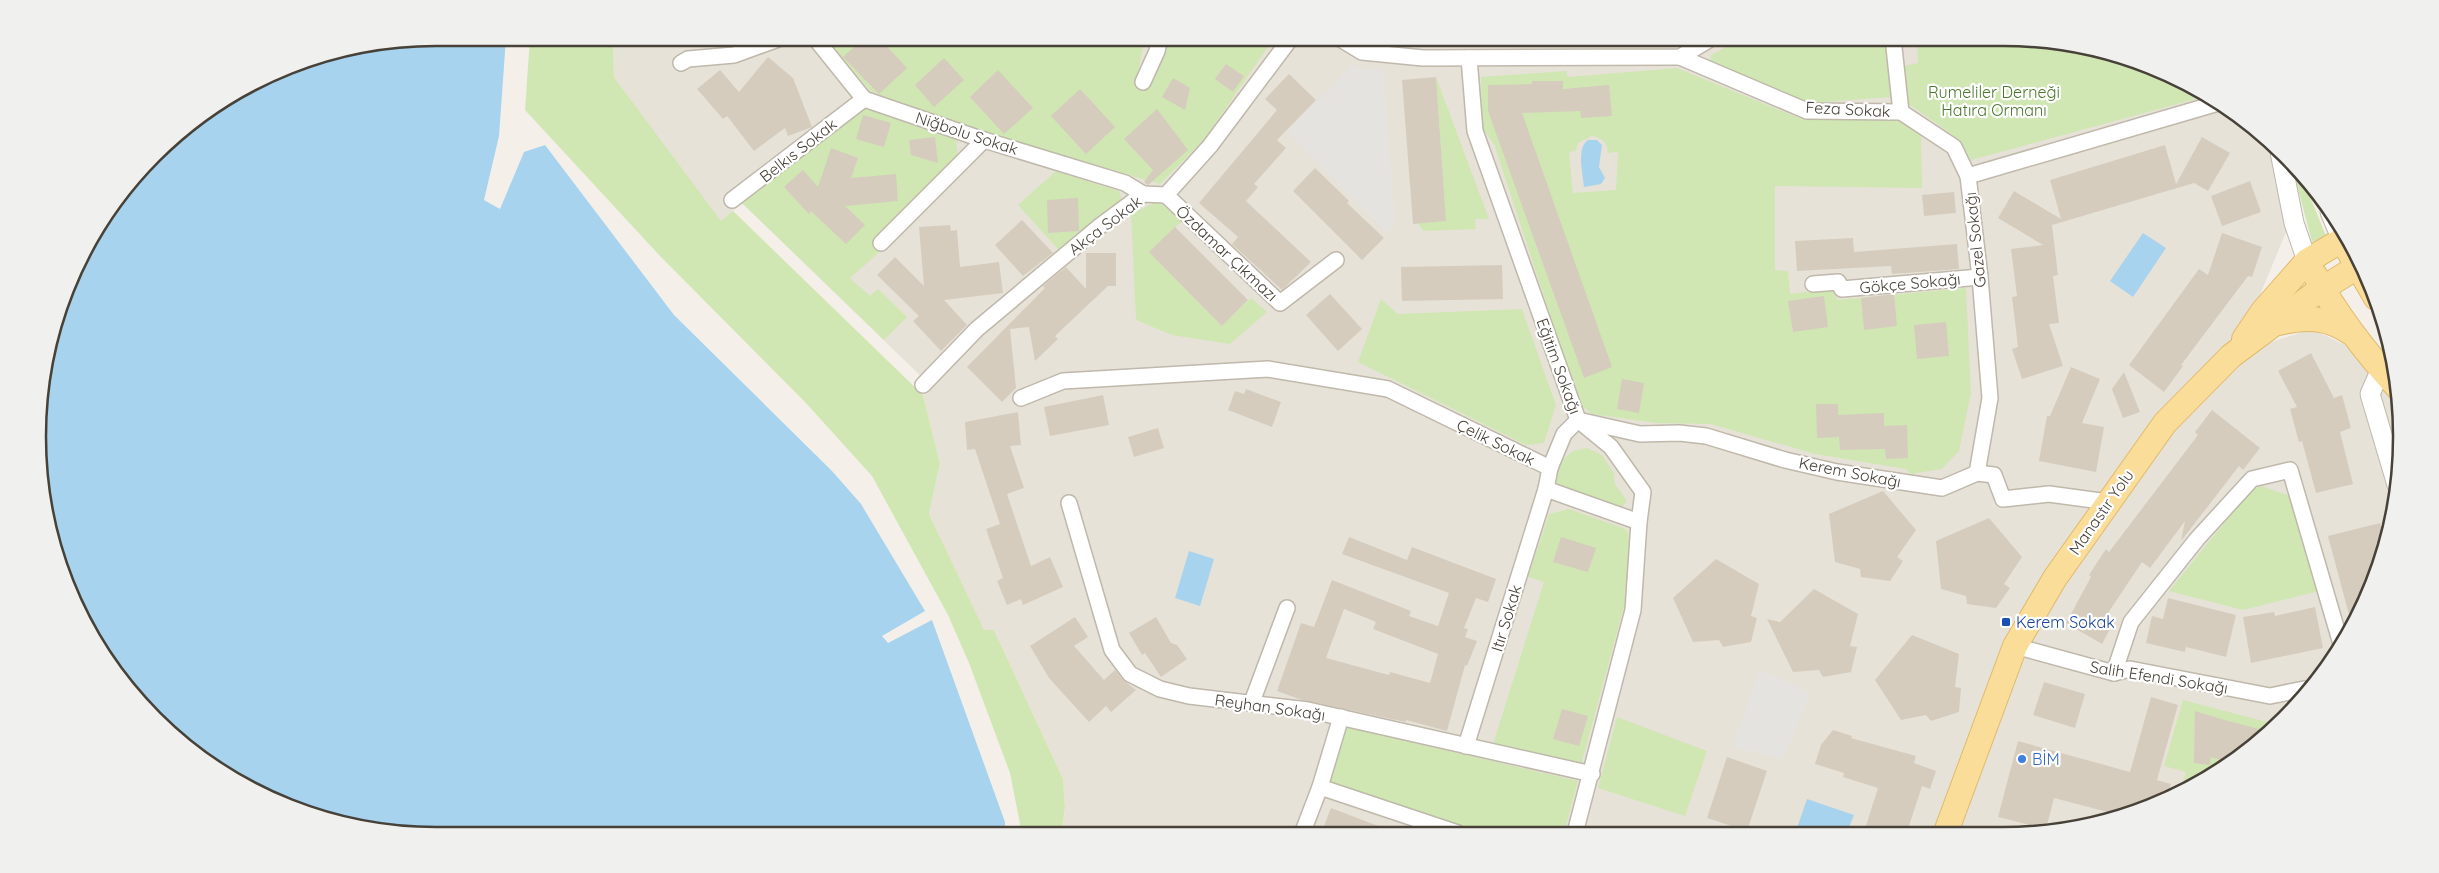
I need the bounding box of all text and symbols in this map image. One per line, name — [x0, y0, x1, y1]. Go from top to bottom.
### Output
park label: Rumeliler Derneği Hatıra Ormanı — [1928, 82, 2060, 120]
street label: Feza Sokak — [1805, 97, 1891, 121]
street label: Niğbolu Sokak — [913, 107, 1021, 159]
street label: Belkıs Sokak — [755, 114, 841, 186]
street label: Akça Sokak — [1064, 191, 1146, 259]
street label: Gazel Sokağı — [1960, 191, 1990, 289]
street label: Özdamar Çıkmazı — [1172, 201, 1282, 305]
street label: Gökçe Sokağı — [1859, 269, 1961, 297]
street label: Eğitim Sokağı — [1532, 315, 1586, 417]
street label: Çelik Sokak — [1453, 414, 1539, 470]
street label: Kerem Sokağı — [1797, 452, 1903, 492]
street label: Manastır Yolu — [2064, 466, 2138, 558]
street label: Itır Sokak — [1486, 582, 1526, 654]
place label: Kerem Sokak — [2016, 612, 2115, 632]
marker: Kerem Sokak — [2000, 616, 2012, 628]
street label: Salih Efendi Sokağı — [2089, 656, 2229, 698]
street label: Reyhan Sokağı — [1213, 689, 1327, 725]
place label: BİM — [2032, 749, 2060, 769]
marker: BİM — [2016, 753, 2028, 765]

